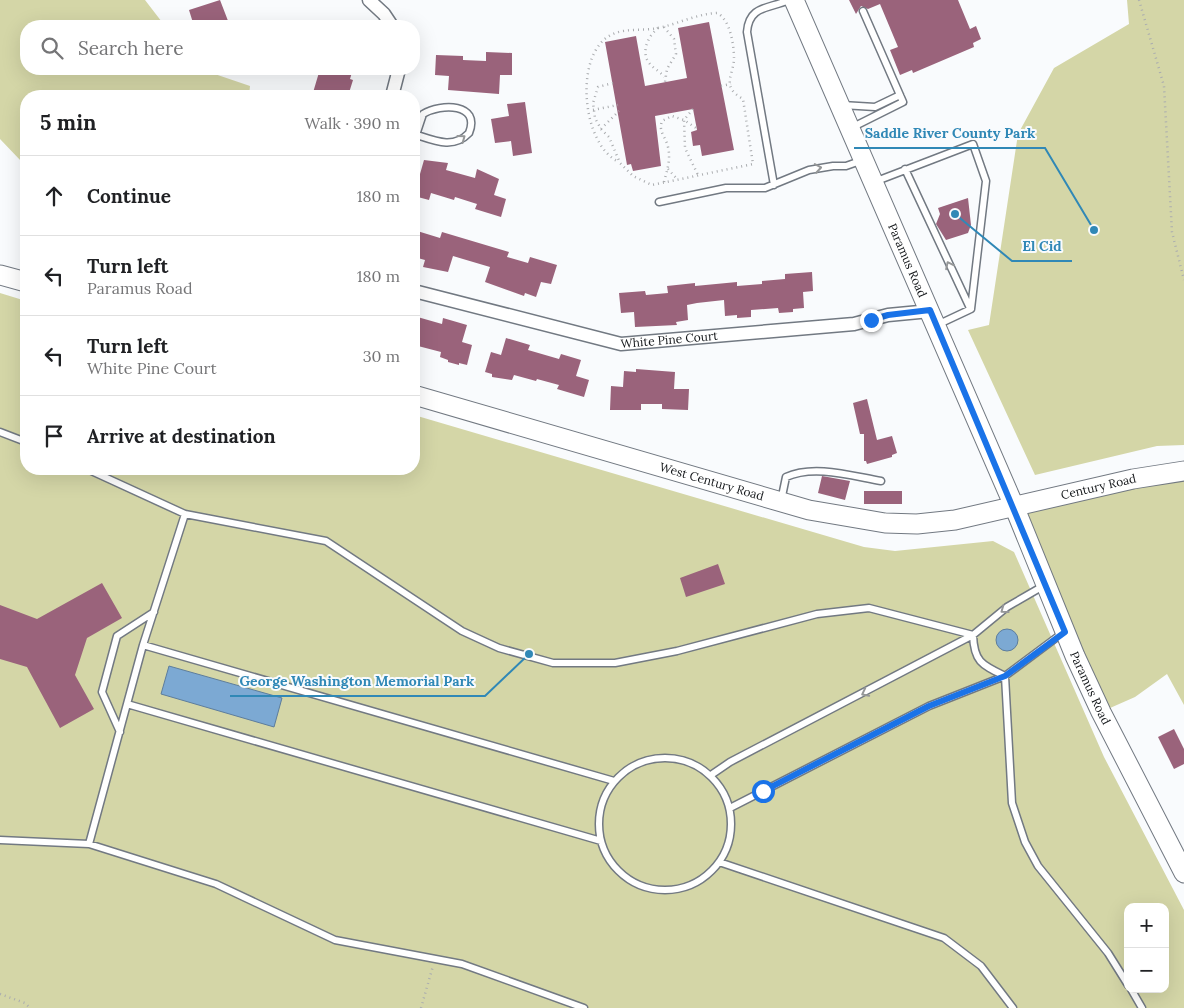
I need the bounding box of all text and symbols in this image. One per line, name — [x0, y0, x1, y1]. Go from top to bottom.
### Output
search box — [20, 20, 420, 75]
icon: search — [38, 34, 66, 62]
text: Search here — [78, 36, 184, 60]
text: 5 min — [40, 109, 96, 136]
text: Walk · 390 m — [304, 113, 400, 133]
callout: Saddle River County Park — [854, 119, 1045, 148]
text: Saddle River County Park — [865, 124, 1036, 142]
one-way arrow — [456, 135, 466, 144]
one-way arrow — [814, 164, 822, 174]
icon: ahead — [40, 182, 68, 210]
text: Continue — [87, 184, 171, 208]
text: 180 m — [357, 186, 400, 206]
street label: Paramus Road — [885, 221, 930, 300]
callout: El Cid — [1012, 232, 1072, 261]
text: El Cid — [1022, 237, 1062, 255]
text: Turn left — [87, 254, 168, 278]
one-way arrow — [945, 261, 956, 270]
icon: left — [40, 262, 68, 290]
text: 180 m — [357, 266, 400, 286]
text: Paramus Road — [87, 278, 193, 298]
route end — [860, 309, 883, 332]
street label: White Pine Court — [620, 328, 719, 351]
text: Turn left — [87, 334, 168, 358]
icon: left — [40, 342, 68, 370]
text: 30 m — [363, 346, 400, 366]
text: White Pine Court — [87, 358, 217, 378]
icon: arrive — [40, 422, 68, 450]
text: Arrive at destination — [87, 424, 276, 448]
street label: West Century Road — [658, 459, 766, 503]
street label: Century Road — [1059, 471, 1137, 502]
one-way arrow — [1001, 604, 1010, 612]
street label: Paramus Road — [1067, 649, 1114, 727]
callout: George Washington Memorial Park — [230, 667, 485, 696]
text: George Washington Memorial Park — [240, 672, 475, 690]
one-way arrow — [862, 687, 871, 697]
route start — [752, 780, 775, 803]
map controls — [1124, 903, 1169, 993]
button: + — [1124, 903, 1169, 948]
button: − — [1124, 948, 1169, 993]

